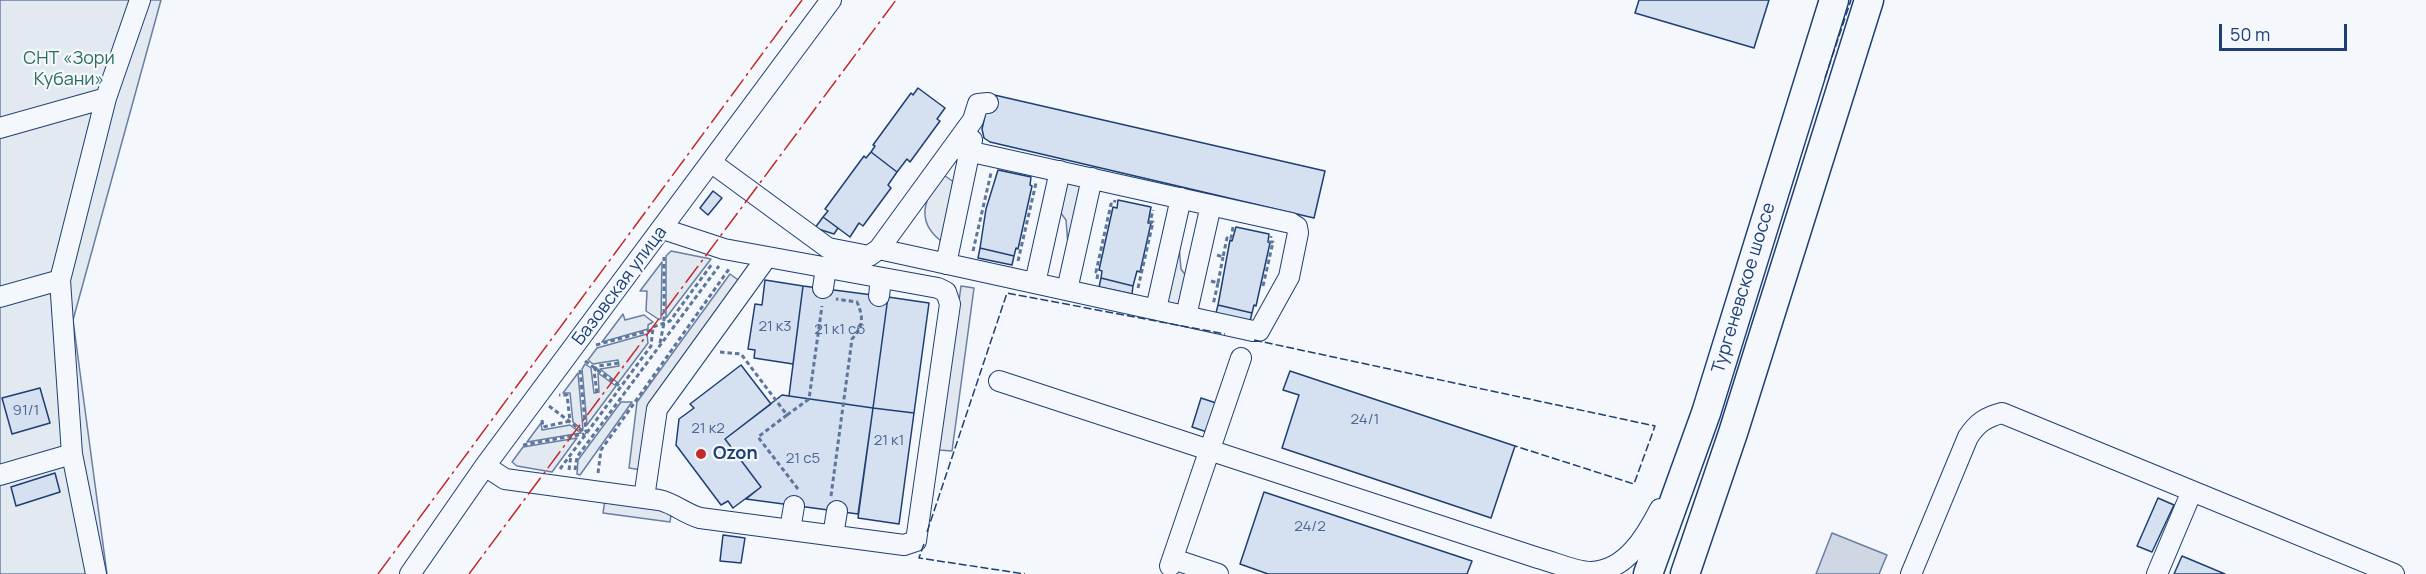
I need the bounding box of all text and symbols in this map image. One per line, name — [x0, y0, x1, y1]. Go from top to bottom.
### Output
scale bar — [2222, 12, 2350, 50]
text: 50 m — [2230, 22, 2270, 46]
park label: СНТ «Зори Кубани» — [23, 48, 115, 90]
street label: Тургеневское шоссе — [1708, 200, 1780, 376]
street label: Базовская улица — [568, 222, 672, 350]
house number: 21 к3 — [758, 318, 792, 336]
house number: 21 к1 с6 — [814, 321, 866, 339]
house number: 91/1 — [13, 402, 39, 420]
house number: 24/1 — [1351, 411, 1379, 429]
house number: 21 к2 — [691, 420, 725, 438]
house number: 21 к1 — [874, 432, 904, 450]
place label: Ozon — [713, 443, 758, 465]
marker: Ozon — [694, 447, 708, 461]
house number: 21 с5 — [786, 450, 820, 468]
house number: 24/2 — [1294, 518, 1326, 536]

